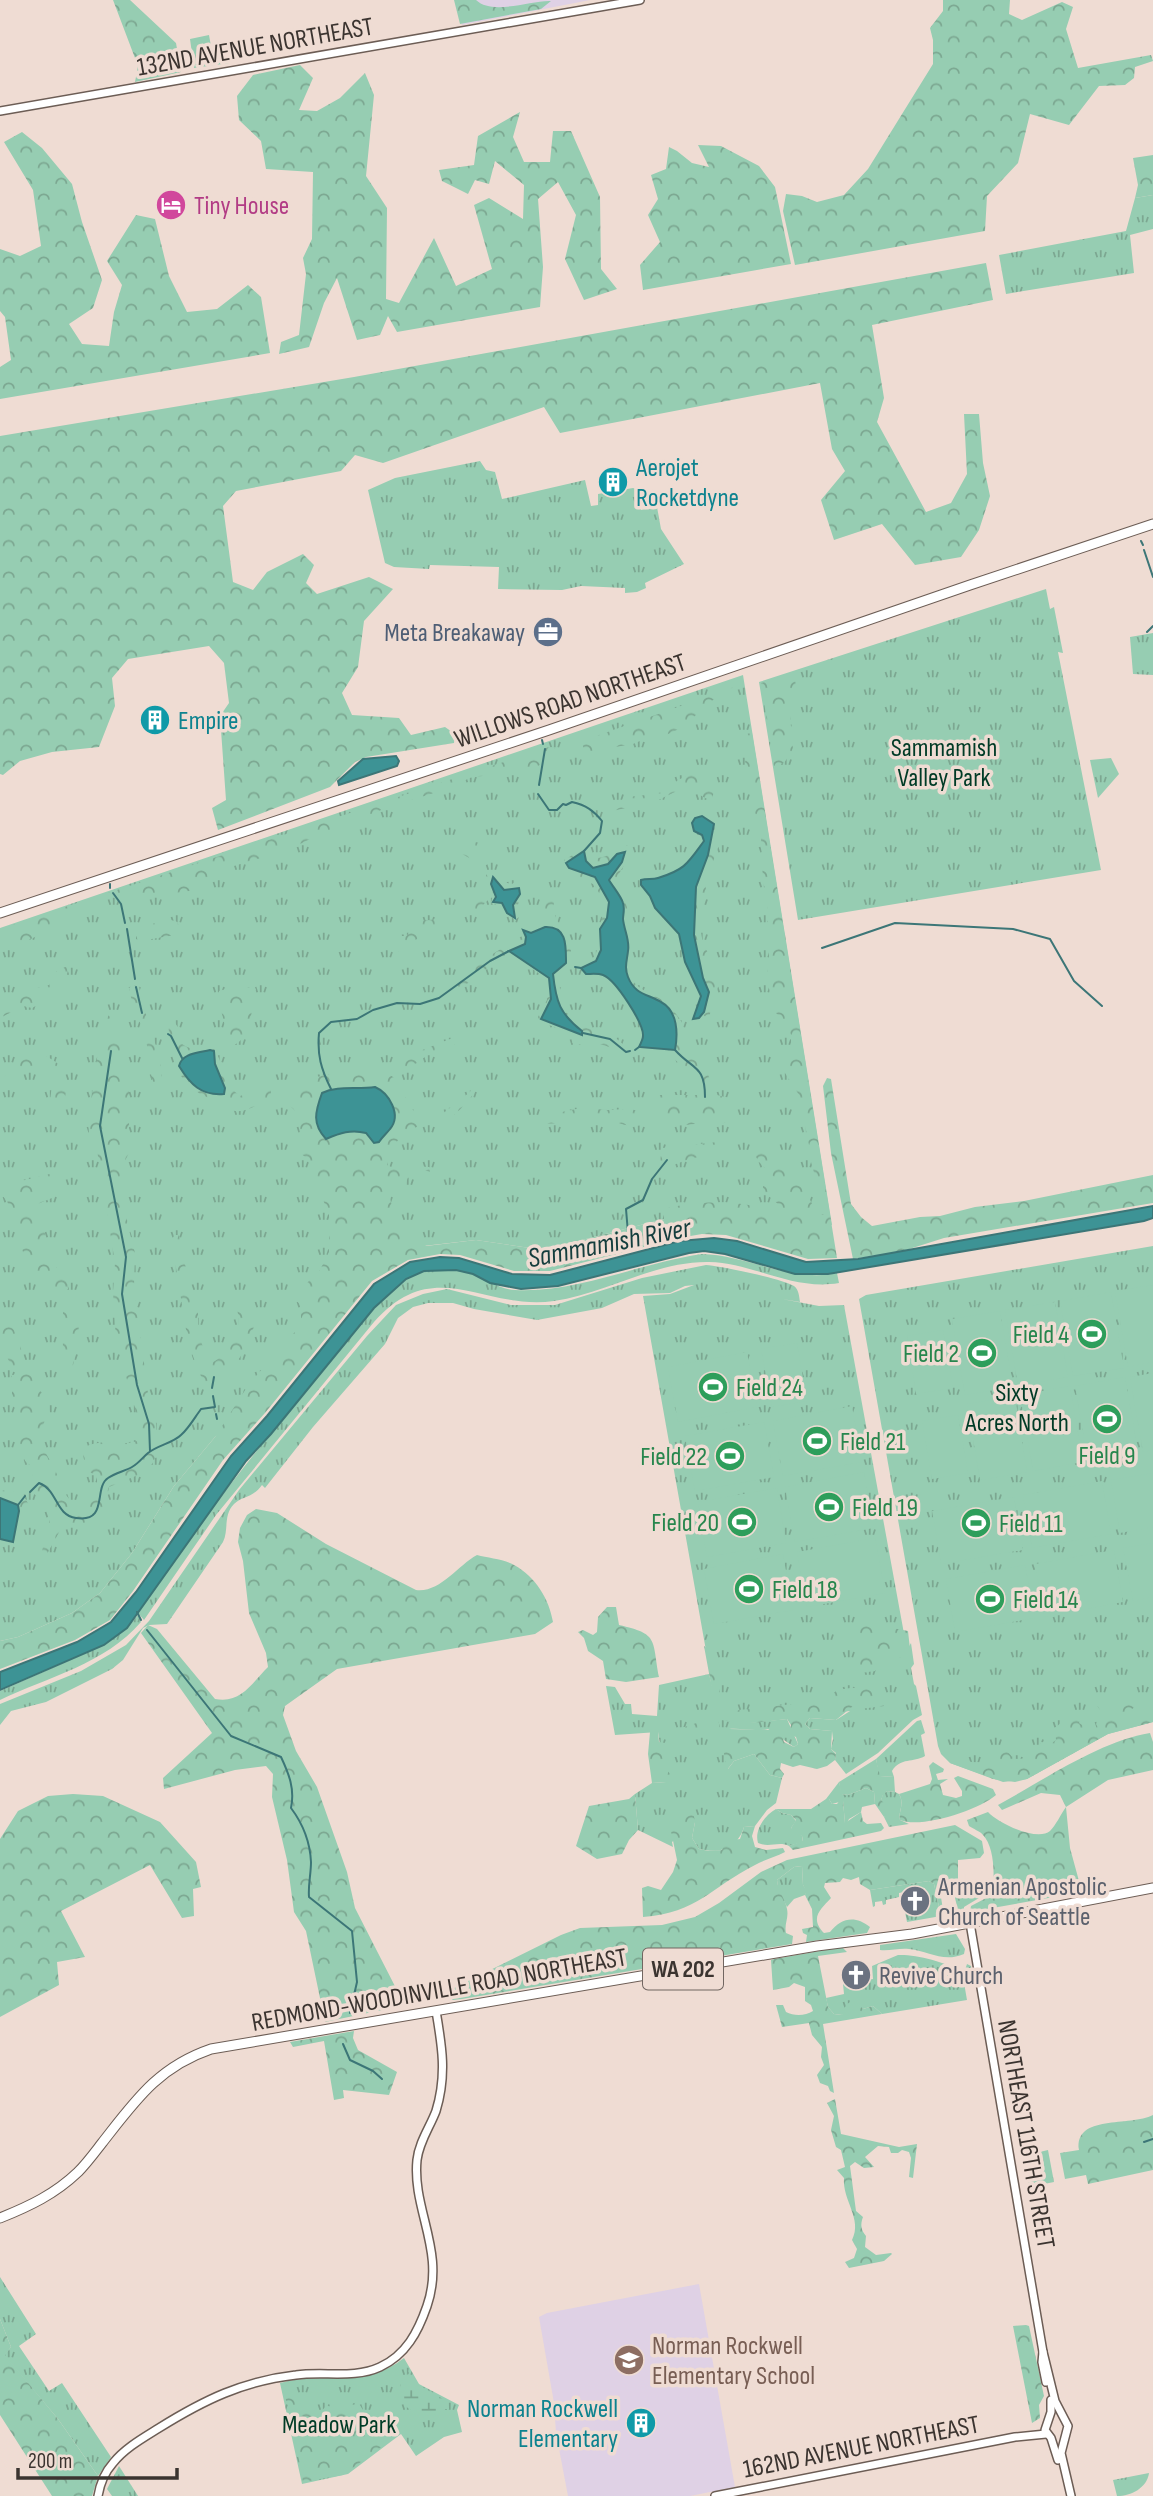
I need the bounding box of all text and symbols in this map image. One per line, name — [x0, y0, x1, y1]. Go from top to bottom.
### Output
street label: 132ND AVENUE NORTHEAST — [135, 11, 376, 84]
hotel icon: Tiny House — [154, 188, 188, 222]
place label: Tiny House — [194, 191, 289, 222]
place label: Aerojet Rocketdyne — [635, 453, 739, 514]
building icon: Aerojet Rocketdyne — [596, 465, 630, 499]
office icon: Meta Breakaway — [531, 615, 565, 649]
place label: Meta Breakaway — [384, 618, 525, 649]
street label: WILLOWS ROAD NORTHEAST — [451, 647, 690, 756]
building icon: Empire — [138, 703, 172, 737]
place label: Empire — [178, 706, 239, 737]
park label: Sammamish Valley Park — [891, 733, 997, 794]
water label: Sammamish River — [525, 1211, 695, 1275]
sports icon: Field 4 — [1075, 1317, 1109, 1351]
place label: Field 4 — [1013, 1320, 1069, 1351]
sports icon: Field 2 — [965, 1336, 999, 1370]
place label: Field 2 — [903, 1339, 959, 1370]
sports icon: Field 24 — [696, 1370, 730, 1404]
place label: Field 24 — [736, 1373, 803, 1404]
park label: Sixty Acres North — [964, 1378, 1069, 1439]
sports icon: Field 9 — [1090, 1402, 1124, 1436]
sports icon: Field 21 — [800, 1424, 834, 1458]
place label: Field 21 — [840, 1427, 905, 1458]
sports icon: Field 22 — [713, 1439, 747, 1473]
place label: Field 9 — [1079, 1441, 1135, 1472]
place label: Field 22 — [640, 1442, 707, 1473]
sports icon: Field 19 — [812, 1490, 846, 1524]
place label: Field 19 — [852, 1493, 918, 1524]
sports icon: Field 20 — [725, 1505, 759, 1539]
sports icon: Field 11 — [959, 1506, 993, 1540]
place label: Field 20 — [651, 1508, 719, 1539]
place label: Field 11 — [999, 1509, 1063, 1540]
sports icon: Field 18 — [732, 1572, 766, 1606]
place label: Field 18 — [772, 1575, 838, 1606]
sports icon: Field 14 — [973, 1582, 1007, 1616]
place label: Field 14 — [1013, 1585, 1078, 1616]
place label: Armenian Apostolic Church of Seattle — [937, 1872, 1107, 1933]
church icon: Armenian Apostolic Church of Seattle — [898, 1884, 932, 1918]
street label: REDMOND-WOODINVILLE ROAD NORTHEAST — [249, 1942, 629, 2039]
road number: WA 202 — [643, 1948, 723, 1990]
church icon: Revive Church — [839, 1958, 873, 1992]
place label: Revive Church — [879, 1961, 1004, 1992]
street label: NORTHEAST 116TH STREET — [990, 2018, 1061, 2251]
place label: Norman Rockwell Elementary School — [652, 2331, 815, 2392]
school or university icon: Norman Rockwell Elementary School — [612, 2343, 646, 2377]
place label: Norman Rockwell Elementary — [467, 2394, 618, 2455]
building icon: Norman Rockwell Elementary — [624, 2406, 658, 2440]
street label: 162ND AVENUE NORTHEAST — [741, 2409, 982, 2486]
park label: Meadow Park — [282, 2410, 396, 2441]
scale bar — [18, 2436, 177, 2480]
text: 200 m — [28, 2449, 72, 2474]

